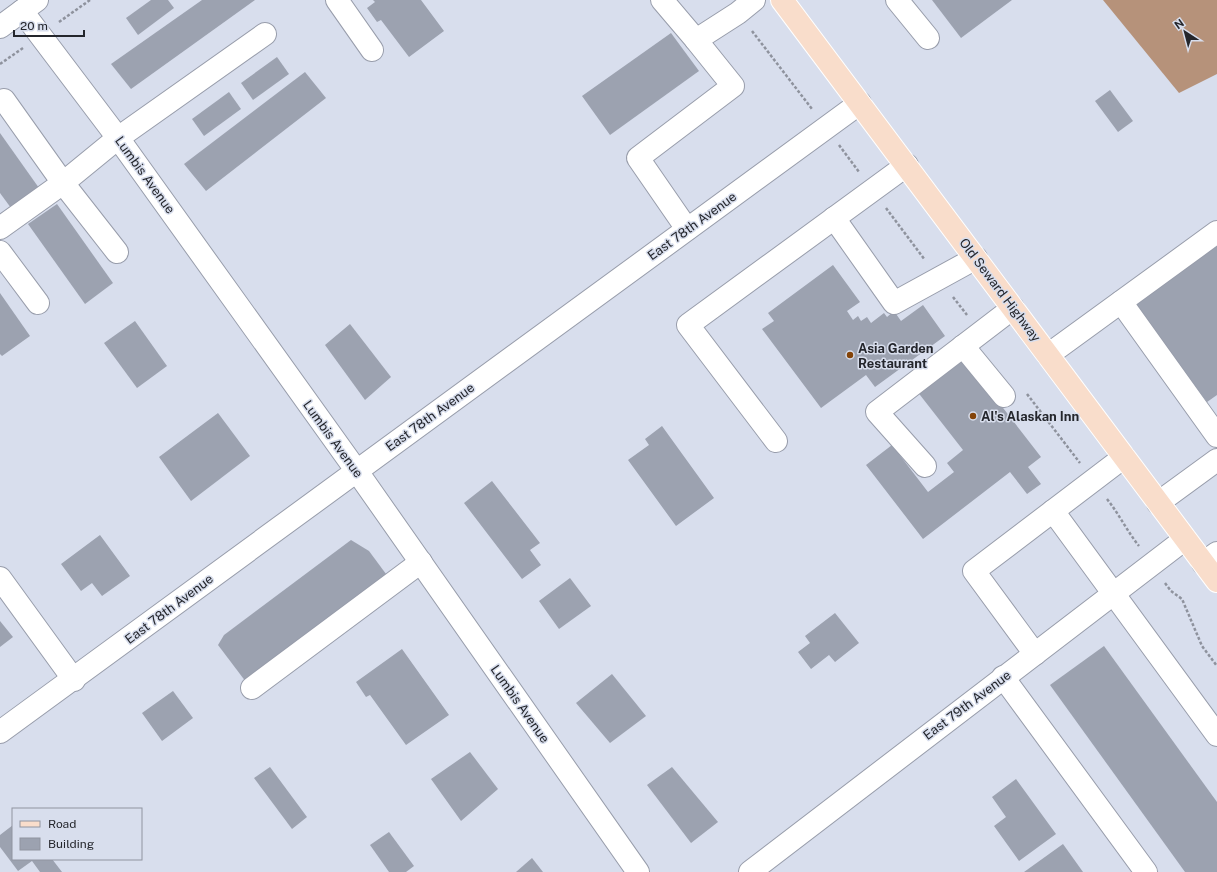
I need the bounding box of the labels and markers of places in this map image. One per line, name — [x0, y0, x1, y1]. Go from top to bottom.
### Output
place label: Asia Garden Restaurant — [858, 341, 934, 371]
marker: Asia Garden Restaurant — [845, 350, 855, 360]
place label: Al's Alaskan Inn — [981, 409, 1079, 424]
marker: Al's Alaskan Inn — [968, 411, 978, 421]

